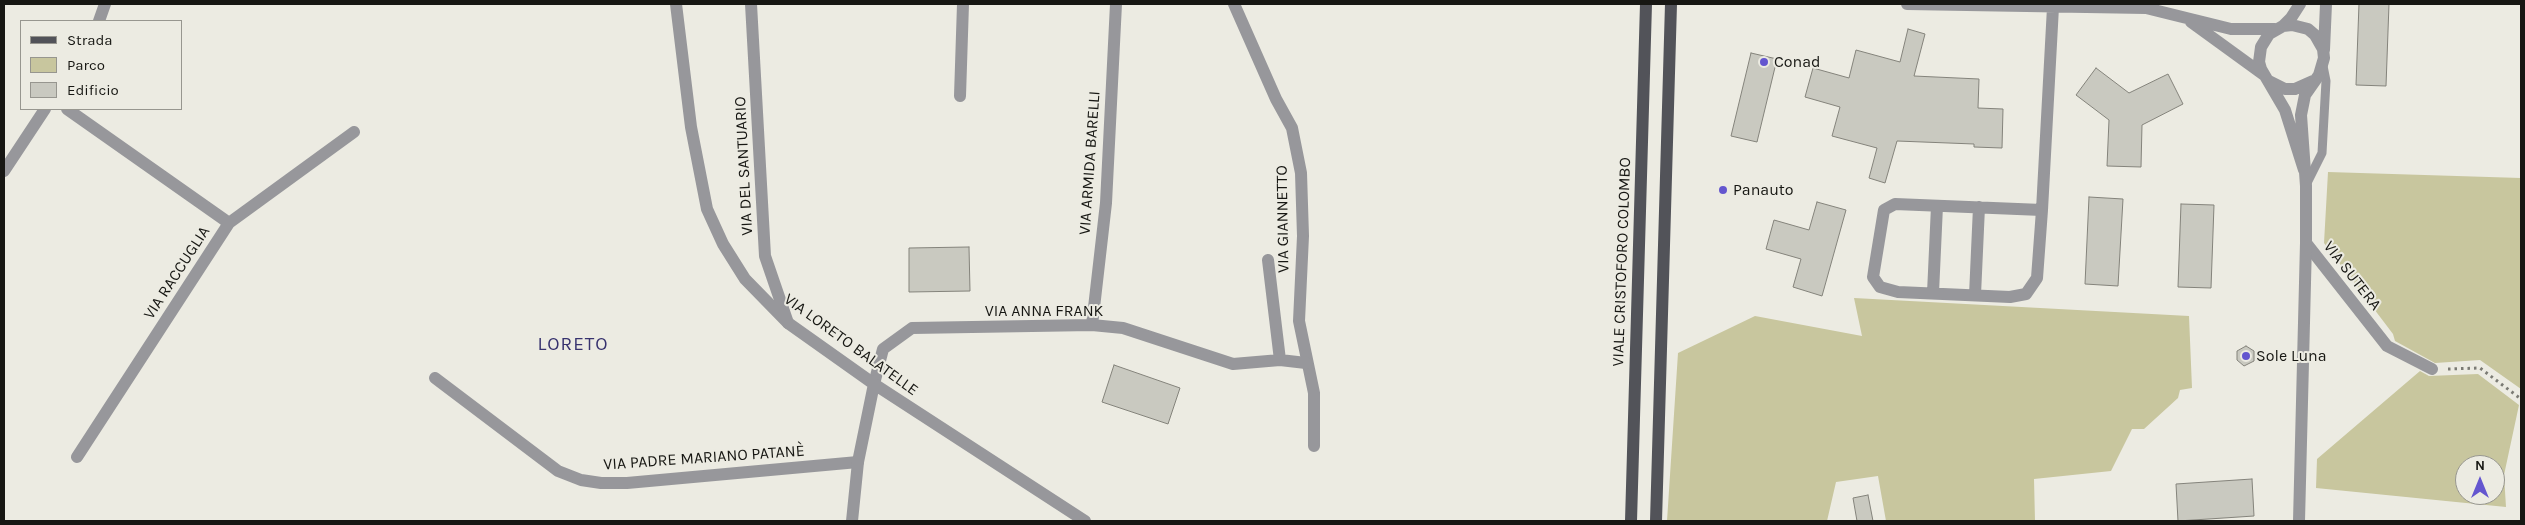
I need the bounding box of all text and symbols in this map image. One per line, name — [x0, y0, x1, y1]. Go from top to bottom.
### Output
legend — [20, 20, 182, 110]
text: Strada — [67, 31, 113, 49]
place label: Conad — [1774, 52, 1820, 72]
text: Parco — [67, 56, 105, 74]
marker: Conad — [1758, 56, 1770, 68]
text: Edificio — [67, 81, 119, 99]
street label: VIA ARMIDA BARELLI — [1075, 90, 1105, 236]
street label: VIA DEL SANTUARIO — [731, 96, 757, 236]
street label: VIALE CRISTOFORO COLOMBO — [1609, 157, 1635, 367]
street label: VIA GIANNETTO — [1272, 165, 1294, 273]
place label: Panauto — [1733, 180, 1794, 200]
marker: Panauto — [1717, 184, 1729, 196]
street label: VIA RACCUGLIA — [140, 223, 214, 323]
street label: VIA SUTERA — [2319, 238, 2385, 314]
street label: VIA LORETO BALATELLE — [780, 290, 922, 400]
street label: VIA ANNA FRANK — [985, 301, 1103, 321]
district label: LORETO — [537, 334, 609, 356]
place label: Sole Luna — [2256, 346, 2327, 366]
marker: Sole Luna — [2240, 350, 2252, 362]
street label: VIA PADRE MARIANO PATANÈ — [603, 441, 805, 475]
north arrow — [2455, 455, 2505, 505]
text: N — [2475, 457, 2485, 474]

